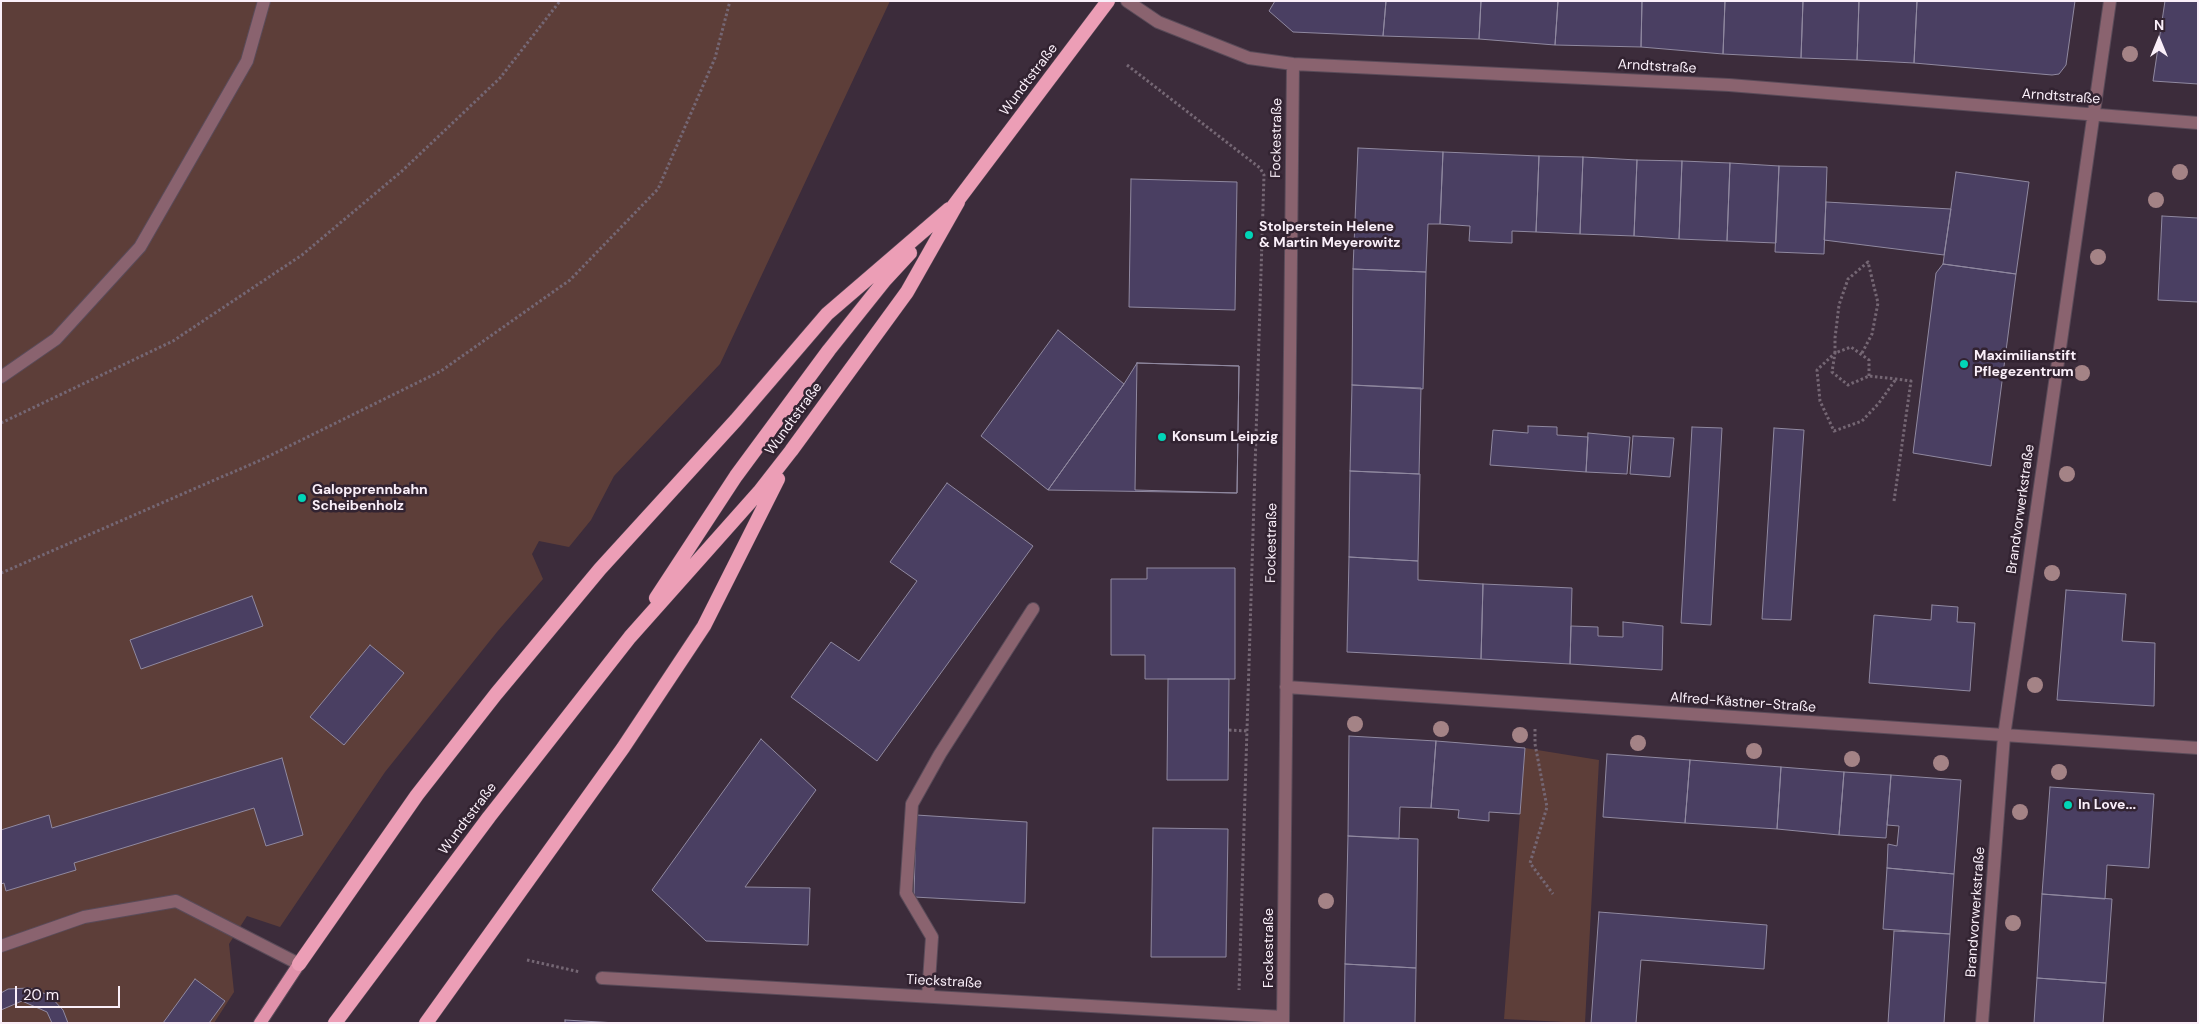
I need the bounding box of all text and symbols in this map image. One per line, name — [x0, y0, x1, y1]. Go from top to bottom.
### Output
north arrow — [2134, 15, 2184, 65]
text: N — [2154, 16, 2164, 34]
street label: Wundtstraße — [997, 41, 1061, 119]
street label: Arndtstraße — [1617, 57, 1697, 77]
street label: Arndtstraße — [2021, 86, 2101, 108]
street label: Fockestraße — [1268, 98, 1286, 178]
place label: Stolperstein Helene & Martin Meyerowitz — [1259, 219, 1400, 252]
marker: Stolperstein Helene & Martin Meyerowitz — [1243, 229, 1255, 241]
place label: Maximilianstift Pflegezentrum — [1974, 348, 2076, 381]
marker: Maximilianstift Pflegezentrum — [1958, 358, 1970, 370]
street label: Wundtstraße — [762, 379, 826, 459]
place label: Konsum Leipzig — [1172, 429, 1278, 445]
marker: Konsum Leipzig — [1156, 431, 1168, 443]
street label: Brandvorwerkstraße — [2004, 443, 2038, 575]
place label: Galopprennbahn Scheibenholz — [312, 482, 428, 514]
marker: Galopprennbahn Scheibenholz — [296, 492, 308, 504]
street label: Fockestraße — [1263, 503, 1281, 583]
street label: Alfred-Kästner-Straße — [1669, 690, 1817, 716]
street label: Wundtstraße — [436, 780, 500, 858]
place label: In Love... — [2078, 797, 2136, 813]
marker: In Love... — [2062, 799, 2074, 811]
street label: Brandvorwerkstraße — [1963, 846, 1989, 978]
street label: Fockestraße — [1261, 908, 1277, 988]
street label: Tieckstraße — [906, 972, 982, 992]
scale bar — [18, 976, 122, 1008]
text: 20 m — [23, 985, 59, 1005]

